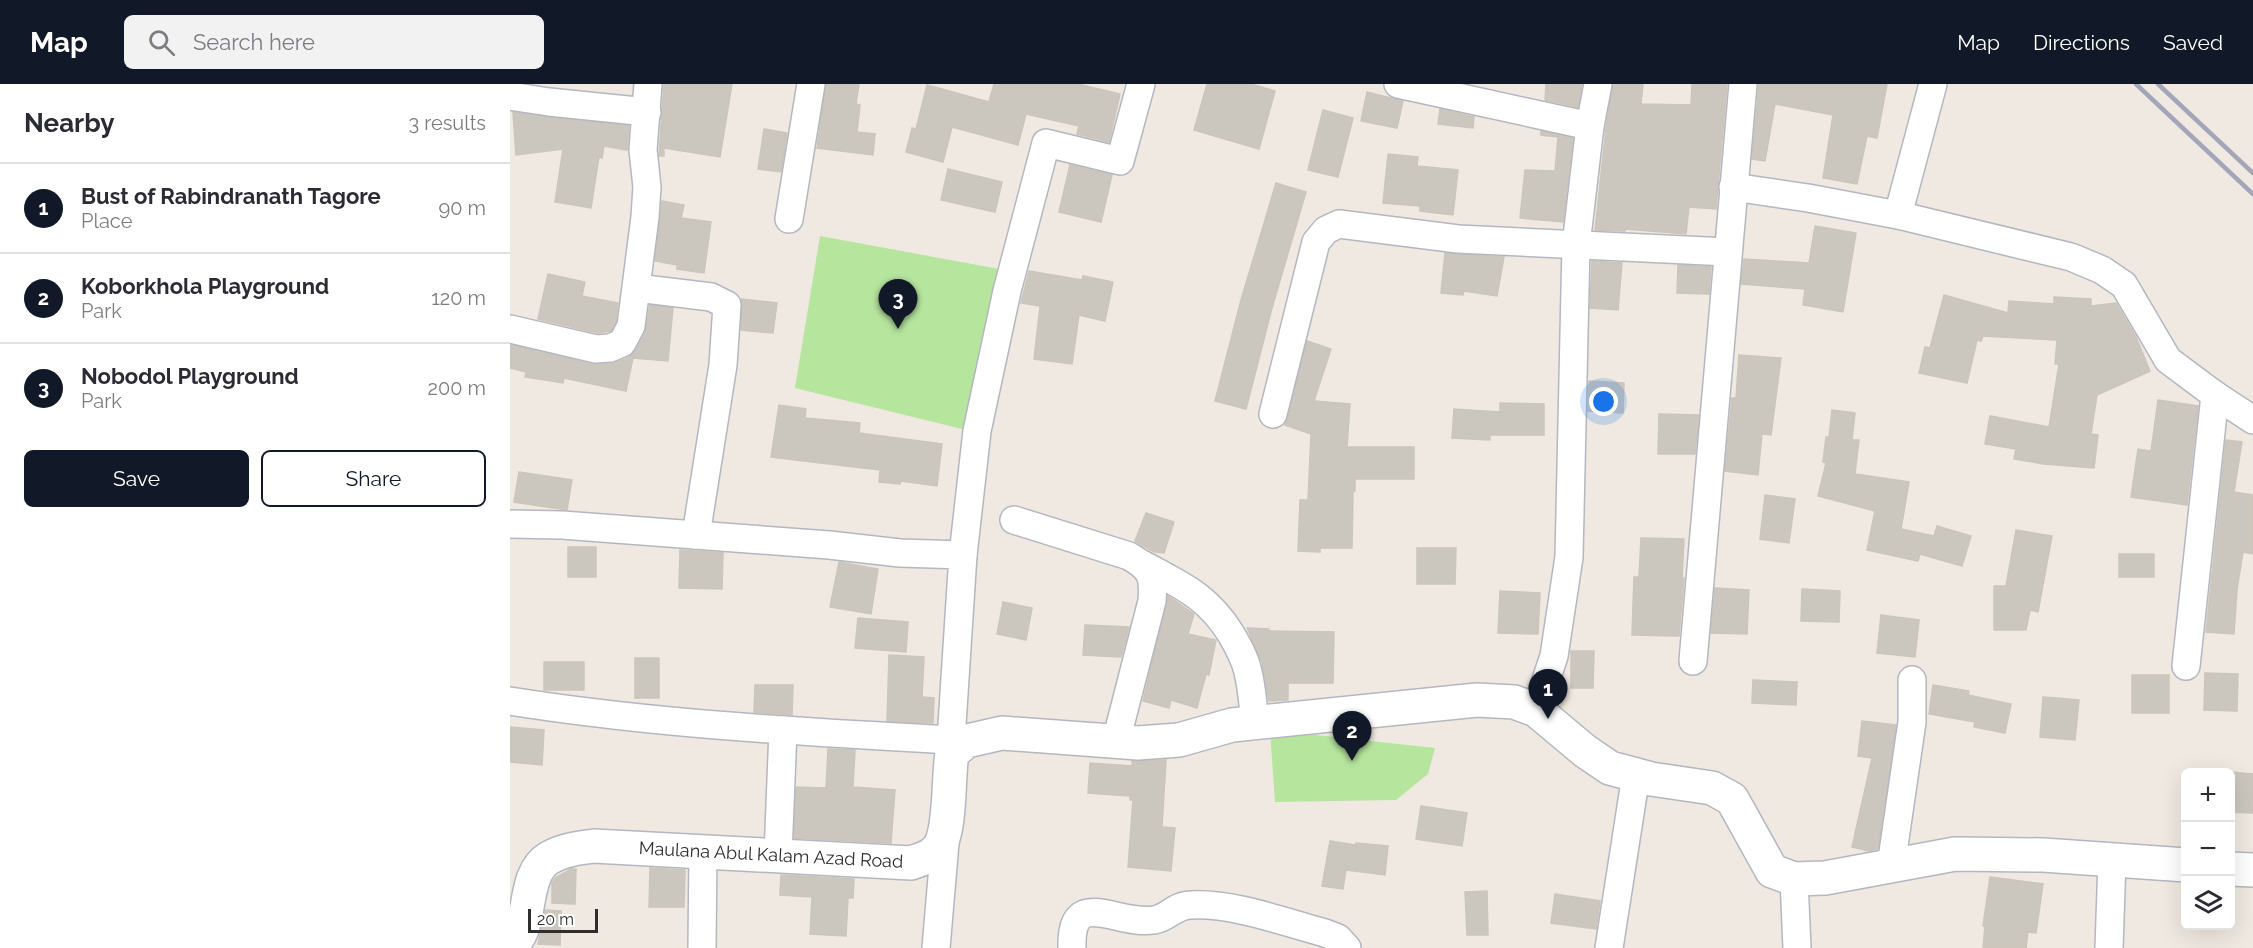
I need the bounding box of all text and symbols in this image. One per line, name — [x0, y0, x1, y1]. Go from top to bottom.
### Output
search box — [124, 15, 544, 69]
text: Map — [30, 26, 88, 59]
icon: search — [145, 26, 178, 59]
text: Search here — [193, 29, 315, 55]
text: Map — [1957, 30, 2000, 55]
text: Directions — [2033, 30, 2130, 55]
text: Saved — [2163, 30, 2223, 55]
text: Nearby — [24, 108, 114, 138]
text: 3 results — [408, 111, 486, 135]
text: Bust of Rabindranath Tagore — [81, 183, 381, 209]
text: 1 — [39, 196, 48, 220]
text: 90 m — [439, 196, 486, 220]
text: Place — [81, 209, 132, 233]
text: Koborkhola Playground — [81, 273, 329, 299]
pin: 3 — [878, 280, 918, 329]
text: 2 — [38, 286, 49, 310]
text: 120 m — [431, 286, 486, 310]
text: Park — [81, 299, 122, 323]
text: Nobodol Playground — [81, 363, 299, 389]
text: 3 — [38, 376, 49, 400]
text: 200 m — [428, 376, 486, 400]
your location — [1589, 387, 1618, 416]
text: Park — [81, 389, 122, 413]
button: Save — [24, 450, 249, 507]
button: Share — [261, 450, 486, 507]
pin: 1 — [1528, 670, 1568, 719]
pin: 2 — [1332, 712, 1372, 761]
map controls — [2181, 768, 2235, 930]
button: + — [2181, 768, 2235, 822]
button: − — [2181, 822, 2235, 876]
street label: Maulana Abul Kalam Azad Road — [638, 837, 904, 872]
button: layers — [2181, 876, 2235, 930]
scale bar — [528, 906, 598, 934]
text: 20 m — [537, 910, 574, 929]

